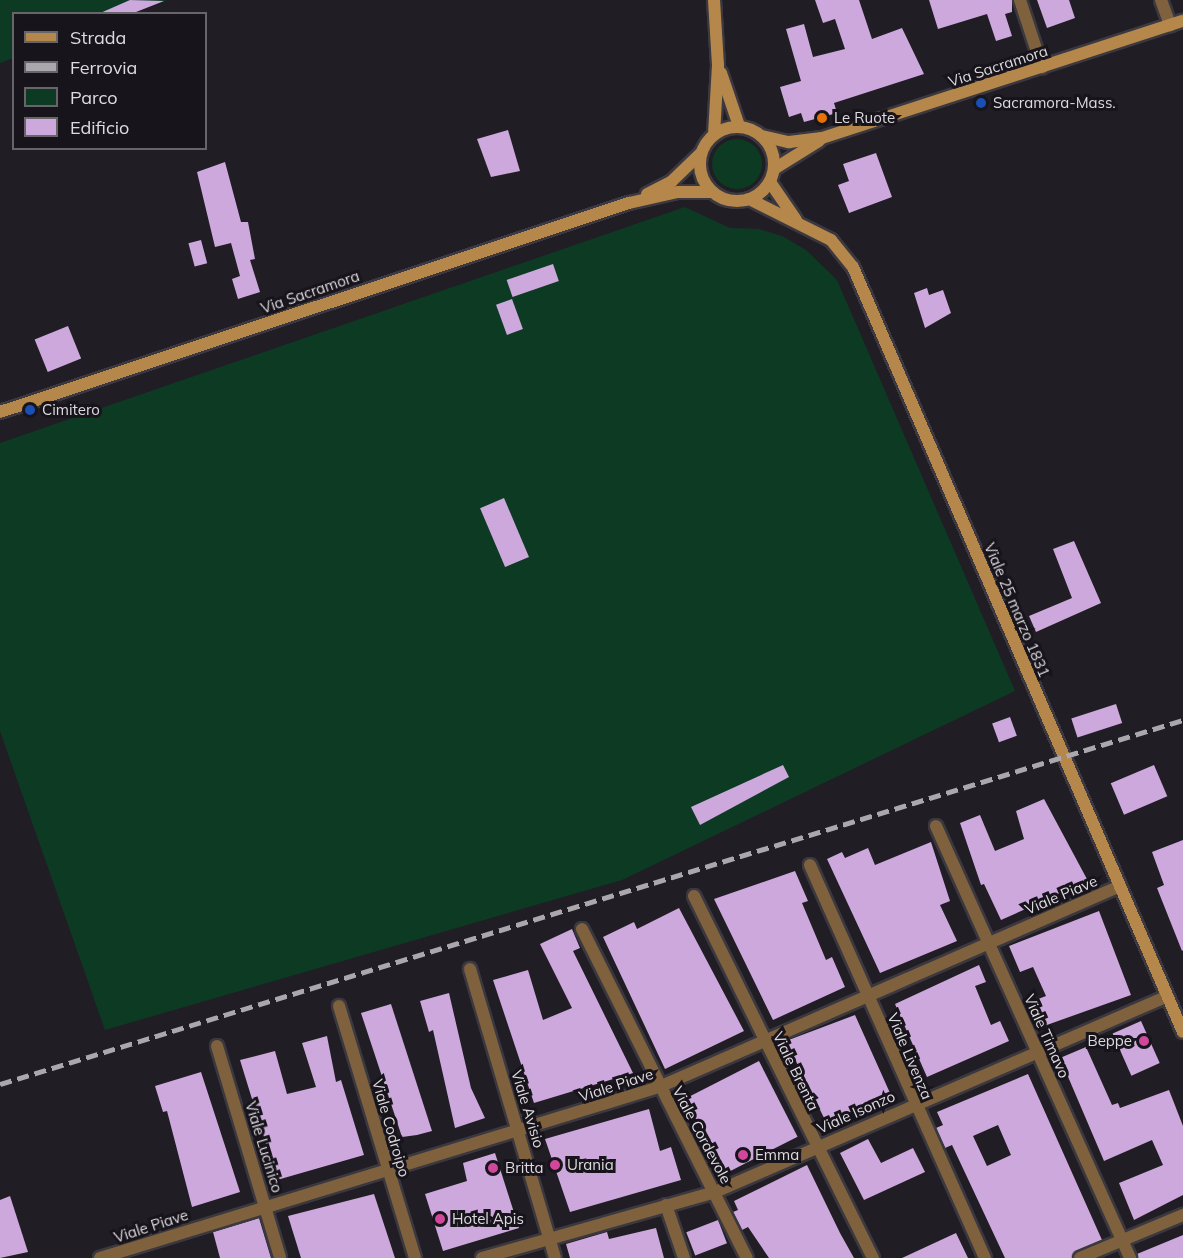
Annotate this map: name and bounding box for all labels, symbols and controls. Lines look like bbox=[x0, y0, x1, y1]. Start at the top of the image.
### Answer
legend bbox=[12, 12, 207, 150]
text: Strada bbox=[70, 26, 126, 49]
street label: Via Sacramora bbox=[946, 41, 1050, 91]
text: Ferrovia bbox=[70, 56, 137, 79]
text: Parco bbox=[70, 86, 118, 109]
place label: Sacramora-Mass. bbox=[993, 94, 1116, 112]
marker: Sacramora-Mass. bbox=[974, 96, 988, 110]
place label: Le Ruote bbox=[834, 109, 895, 127]
marker: Le Ruote bbox=[815, 111, 829, 125]
text: Edificio bbox=[70, 116, 129, 139]
street label: Via Sacramora bbox=[258, 267, 362, 317]
place label: Cimitero bbox=[42, 401, 100, 419]
marker: Cimitero bbox=[23, 403, 37, 417]
street label: Viale 25 marzo 1831 bbox=[981, 540, 1053, 680]
street label: Viale Piave bbox=[1022, 872, 1100, 918]
street label: Viale Timavo bbox=[1021, 991, 1073, 1081]
street label: Viale Livenza bbox=[884, 1010, 936, 1102]
street label: Viale Brenta bbox=[769, 1029, 823, 1113]
place label: Beppe bbox=[1087, 1032, 1132, 1050]
marker: Beppe bbox=[1137, 1034, 1151, 1048]
street label: Viale Piave bbox=[577, 1065, 655, 1105]
street label: Viale Avisio bbox=[508, 1068, 548, 1150]
street label: Viale Codroipo bbox=[368, 1077, 414, 1179]
street label: Viale Cordevole bbox=[669, 1083, 735, 1187]
street label: Viale Isonzo bbox=[814, 1087, 898, 1137]
street label: Viale Lucinico bbox=[242, 1099, 286, 1195]
place label: Emma bbox=[755, 1146, 799, 1164]
marker: Emma bbox=[736, 1148, 750, 1162]
place label: Urania bbox=[567, 1156, 614, 1174]
marker: Urania bbox=[548, 1158, 562, 1172]
place label: Britta bbox=[505, 1159, 544, 1177]
marker: Britta bbox=[486, 1161, 500, 1175]
street label: Viale Piave bbox=[112, 1206, 190, 1246]
place label: Hotel Apis bbox=[452, 1210, 524, 1228]
marker: Hotel Apis bbox=[433, 1212, 447, 1226]

